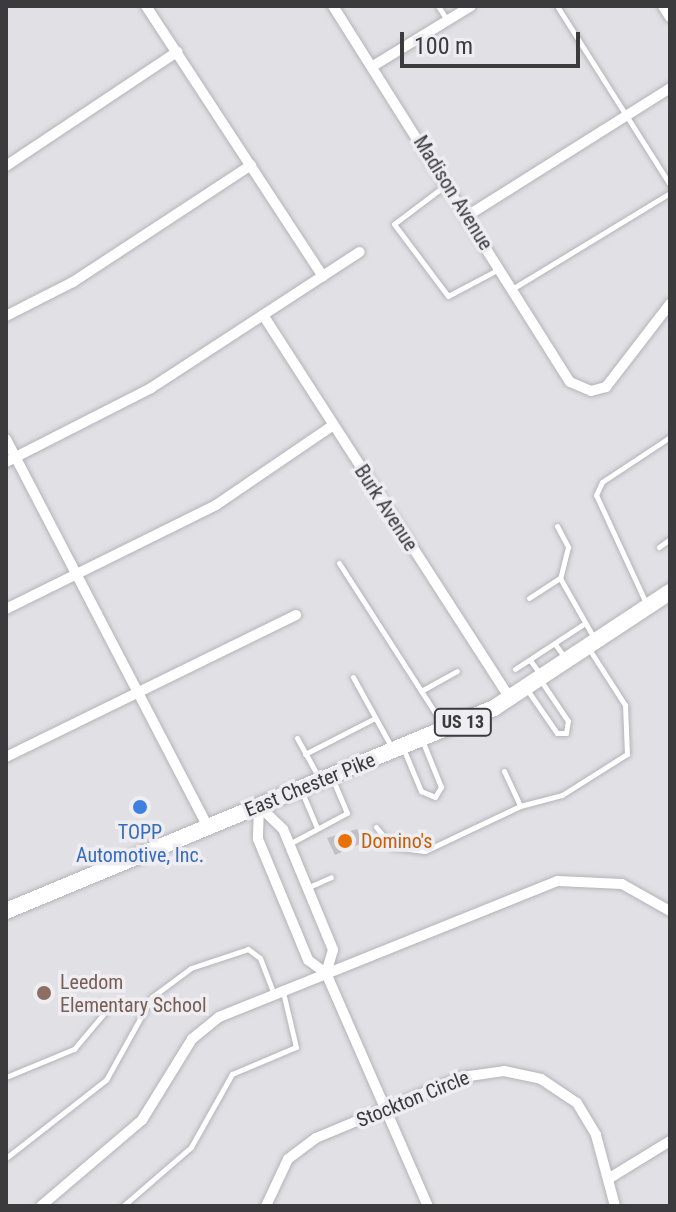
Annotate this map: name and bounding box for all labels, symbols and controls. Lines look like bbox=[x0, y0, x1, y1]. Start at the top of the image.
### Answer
scale bar bbox=[404, 16, 584, 66]
text: 100 m bbox=[414, 32, 473, 60]
street label: Madison Avenue bbox=[408, 131, 498, 255]
street label: Burk Avenue bbox=[349, 460, 423, 556]
road number: US 13 bbox=[433, 708, 493, 736]
street label: East Chester Pike bbox=[241, 748, 379, 822]
marker: TOPP Automotive, Inc. bbox=[131, 798, 149, 816]
place label: TOPP Automotive, Inc. bbox=[76, 820, 204, 867]
place label: Domino's bbox=[361, 829, 432, 853]
marker: Domino's bbox=[336, 832, 354, 850]
place label: Leedom Elementary School bbox=[60, 970, 207, 1017]
marker: Leedom Elementary School bbox=[35, 984, 53, 1002]
street label: Stockton Circle bbox=[353, 1065, 473, 1133]

